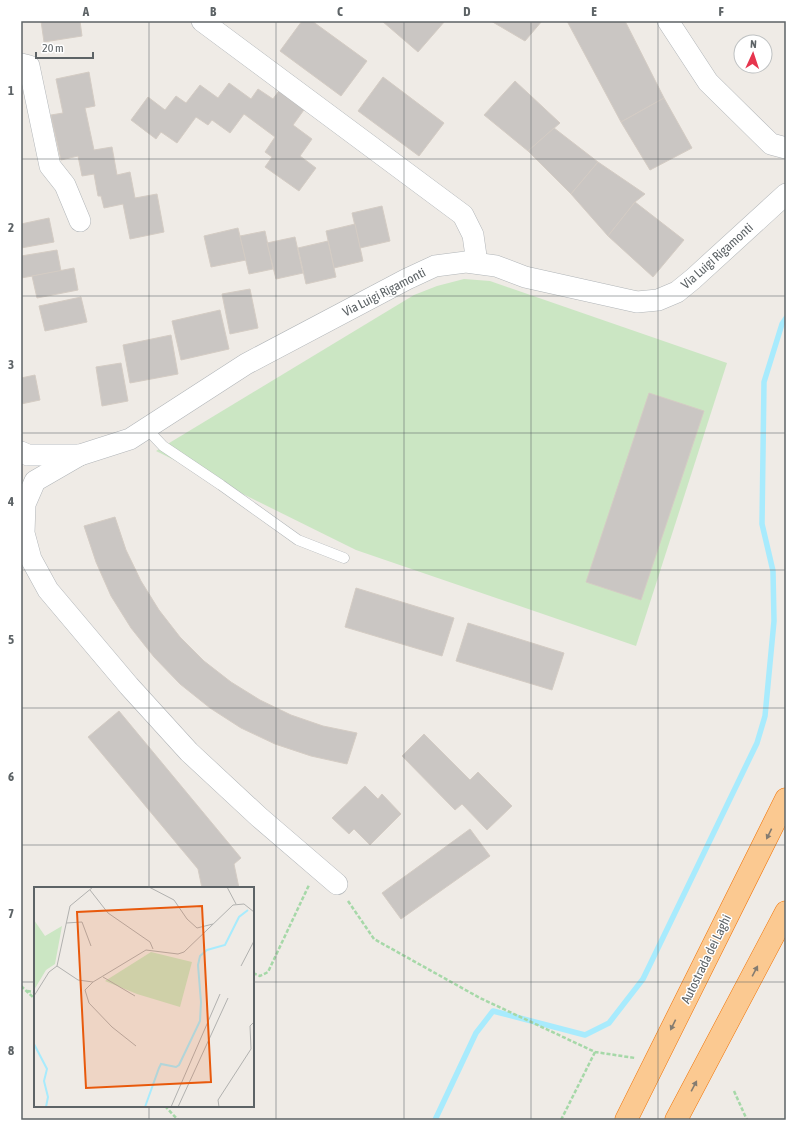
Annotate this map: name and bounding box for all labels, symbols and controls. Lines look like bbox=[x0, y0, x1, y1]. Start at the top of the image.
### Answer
text: A bbox=[82, 4, 90, 19]
text: B bbox=[210, 4, 217, 19]
text: C bbox=[337, 4, 343, 19]
text: D bbox=[463, 4, 471, 19]
text: E bbox=[591, 4, 597, 19]
text: F bbox=[718, 4, 724, 19]
scale bar bbox=[36, 34, 93, 60]
north arrow bbox=[733, 34, 773, 74]
text: N bbox=[750, 38, 757, 50]
text: 20 m bbox=[42, 41, 64, 55]
text: 1 bbox=[8, 83, 14, 98]
text: 2 bbox=[8, 220, 14, 235]
street label: Via Luigi Rigamonti bbox=[678, 220, 756, 292]
street label: Via Luigi Rigamonti bbox=[340, 265, 428, 319]
text: 3 bbox=[8, 357, 14, 372]
text: 4 bbox=[7, 494, 14, 509]
text: 5 bbox=[8, 632, 14, 647]
text: 6 bbox=[8, 769, 14, 784]
one-way arrow bbox=[766, 828, 772, 839]
inset map bbox=[34, 887, 254, 1107]
text: 7 bbox=[8, 906, 14, 921]
street label: Autostrada dei Laghi bbox=[678, 912, 734, 1006]
one-way arrow bbox=[752, 965, 758, 976]
one-way arrow bbox=[670, 1019, 676, 1031]
text: 8 bbox=[8, 1043, 14, 1058]
one-way arrow bbox=[691, 1080, 697, 1091]

